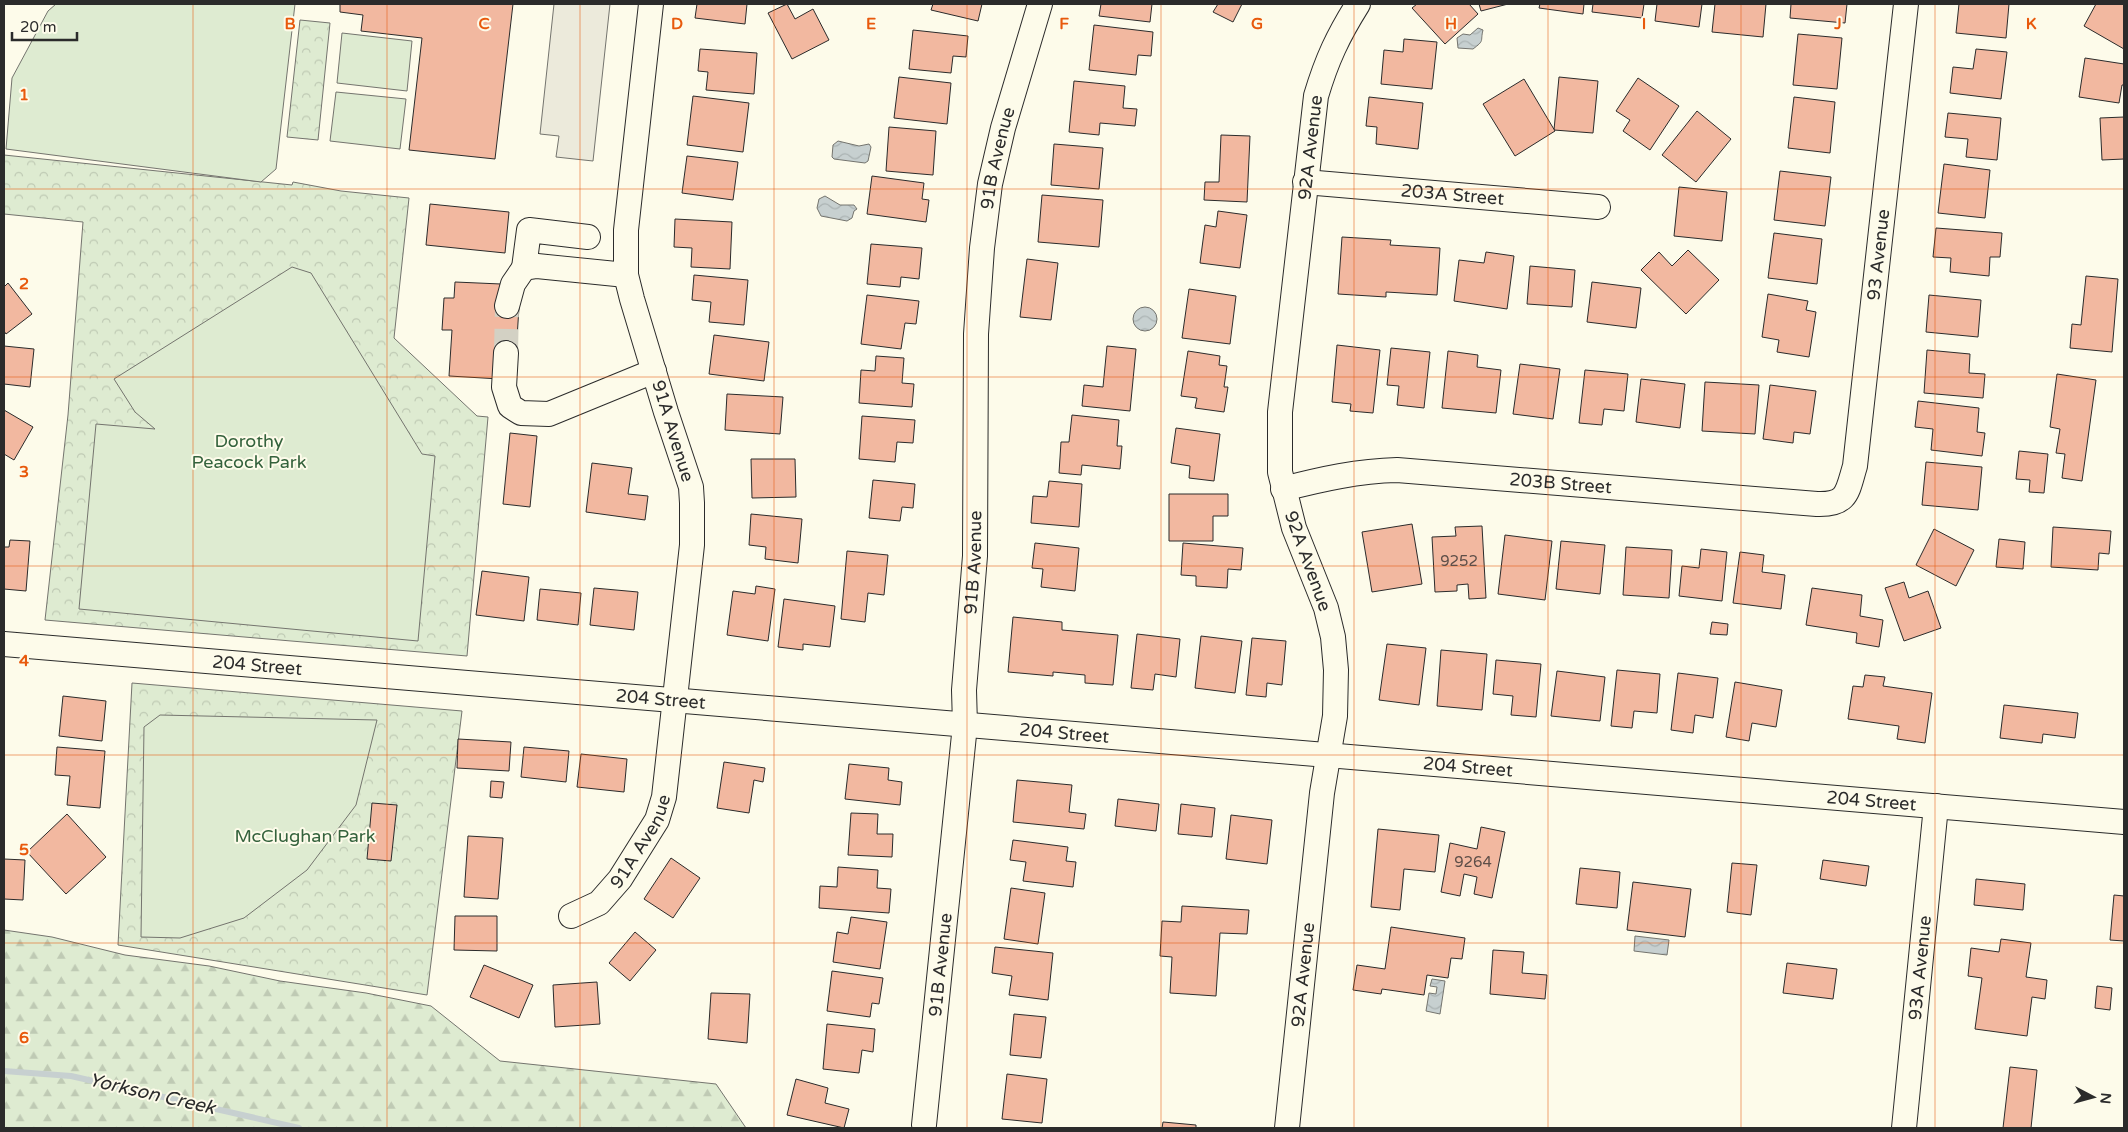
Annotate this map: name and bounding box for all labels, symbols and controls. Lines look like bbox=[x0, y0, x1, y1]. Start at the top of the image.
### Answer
scale bar bbox=[12, 10, 78, 42]
text: B bbox=[284, 14, 296, 34]
text: C bbox=[478, 14, 490, 34]
text: D bbox=[671, 14, 683, 34]
text: E bbox=[866, 14, 876, 34]
text: F bbox=[1059, 14, 1069, 34]
text: G bbox=[1251, 14, 1263, 34]
text: H bbox=[1445, 14, 1457, 34]
text: I bbox=[1642, 14, 1646, 34]
text: J bbox=[1833, 14, 1842, 34]
text: K bbox=[2026, 14, 2037, 34]
text: 20 m bbox=[20, 18, 57, 36]
text: 1 bbox=[19, 85, 29, 105]
street label: 92A Avenue bbox=[1293, 94, 1327, 201]
street label: 91B Avenue bbox=[976, 104, 1020, 211]
street label: 203A Street bbox=[1400, 179, 1505, 210]
street label: 93 Avenue bbox=[1862, 208, 1894, 302]
text: 2 bbox=[19, 274, 29, 294]
street label: 91A Avenue bbox=[647, 378, 699, 484]
park label: Dorothy Peacock Park bbox=[191, 430, 307, 473]
text: 3 bbox=[19, 462, 29, 482]
street label: 203B Street bbox=[1509, 468, 1613, 498]
street label: 92A Avenue bbox=[1280, 508, 1336, 614]
street label: 91B Avenue bbox=[959, 510, 986, 615]
house number: 9252 bbox=[1440, 552, 1478, 570]
text: 4 bbox=[19, 651, 29, 671]
street label: 204 Street bbox=[211, 651, 303, 680]
street label: 204 Street bbox=[615, 684, 707, 714]
street label: 204 Street bbox=[1018, 718, 1110, 748]
street label: 204 Street bbox=[1422, 752, 1514, 782]
street label: 204 Street bbox=[1826, 786, 1917, 816]
street label: 91A Avenue bbox=[606, 792, 675, 893]
park label: McClughan Park bbox=[234, 825, 376, 847]
text: 5 bbox=[19, 840, 29, 860]
house number: 9264 bbox=[1454, 853, 1492, 871]
street label: 91B Avenue bbox=[924, 912, 957, 1018]
street label: 93A Avenue bbox=[1904, 914, 1936, 1021]
street label: 92A Avenue bbox=[1287, 921, 1319, 1028]
text: 6 bbox=[19, 1028, 29, 1048]
water label: Yorkson Creek bbox=[87, 1069, 219, 1120]
north arrow bbox=[2068, 1072, 2118, 1122]
text: N bbox=[2096, 1092, 2114, 1105]

